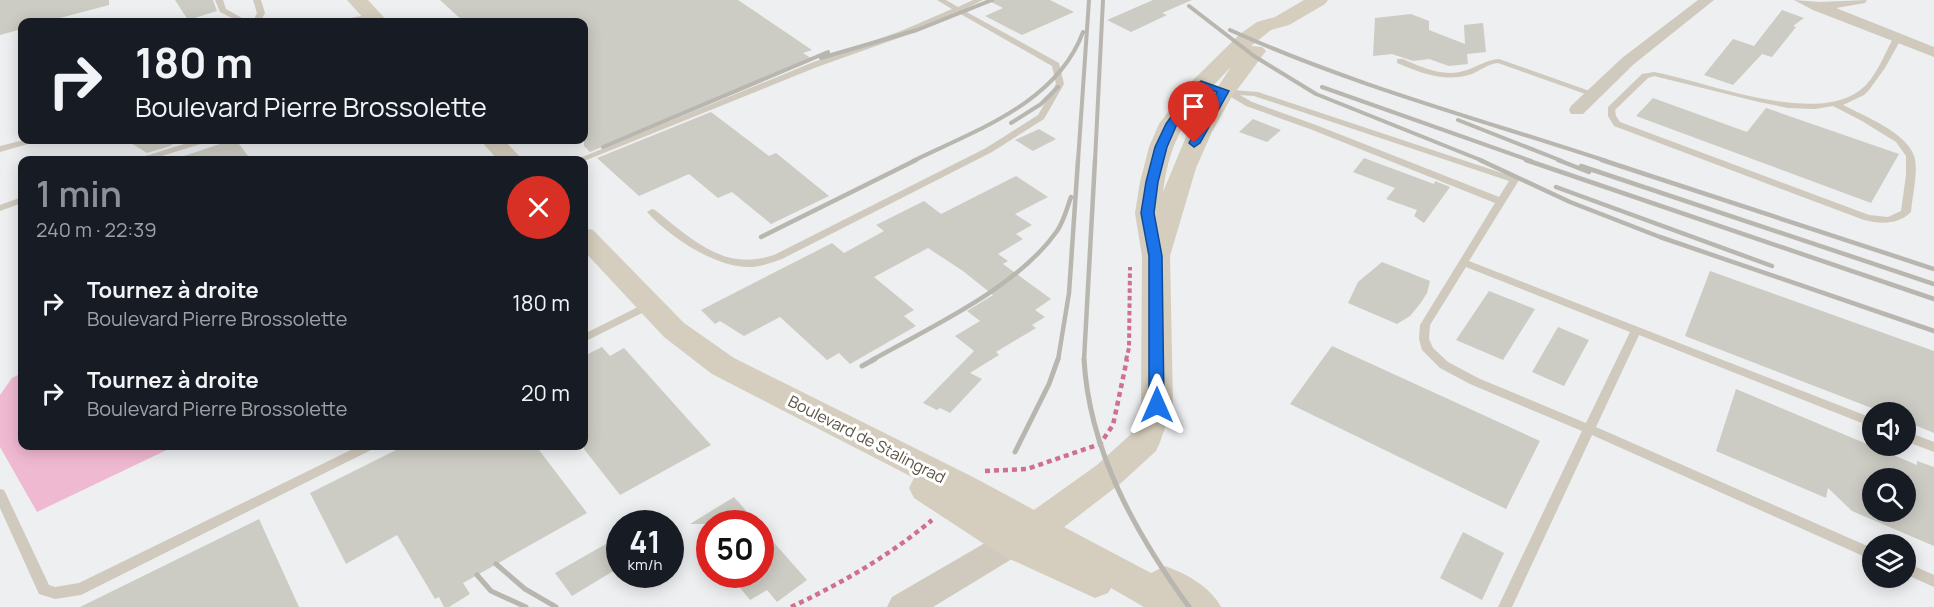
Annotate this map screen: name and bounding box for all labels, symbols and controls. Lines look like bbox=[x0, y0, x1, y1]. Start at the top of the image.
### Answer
text: 180 m bbox=[135, 33, 253, 91]
icon: right bbox=[36, 42, 114, 120]
pin bbox=[1168, 81, 1219, 143]
text: Boulevard Pierre Brossolette bbox=[135, 88, 487, 125]
icon: arrive bbox=[1177, 90, 1210, 123]
text: 1 min bbox=[36, 169, 122, 218]
button: close bbox=[507, 176, 570, 239]
text: 240 m · 22:39 bbox=[36, 216, 157, 243]
text: Tournez à droite bbox=[87, 275, 259, 305]
icon: right bbox=[36, 287, 69, 320]
text: 180 m bbox=[512, 288, 570, 318]
text: Boulevard Pierre Brossolette bbox=[87, 305, 348, 332]
text: Tournez à droite bbox=[87, 365, 259, 395]
position arrow bbox=[1125, 373, 1189, 437]
icon: right bbox=[36, 377, 69, 410]
text: 20 m bbox=[521, 378, 570, 408]
street label: Boulevard de Stalingrad bbox=[785, 390, 949, 488]
text: Boulevard Pierre Brossolette bbox=[87, 395, 348, 422]
map controls bbox=[1862, 402, 1916, 588]
button: sound bbox=[1862, 402, 1916, 456]
button: search bbox=[1862, 468, 1916, 522]
speed limit sign: 50 bbox=[696, 510, 774, 588]
text: 41 bbox=[629, 521, 661, 562]
button: layers bbox=[1862, 534, 1916, 588]
text: km/h bbox=[628, 554, 662, 575]

